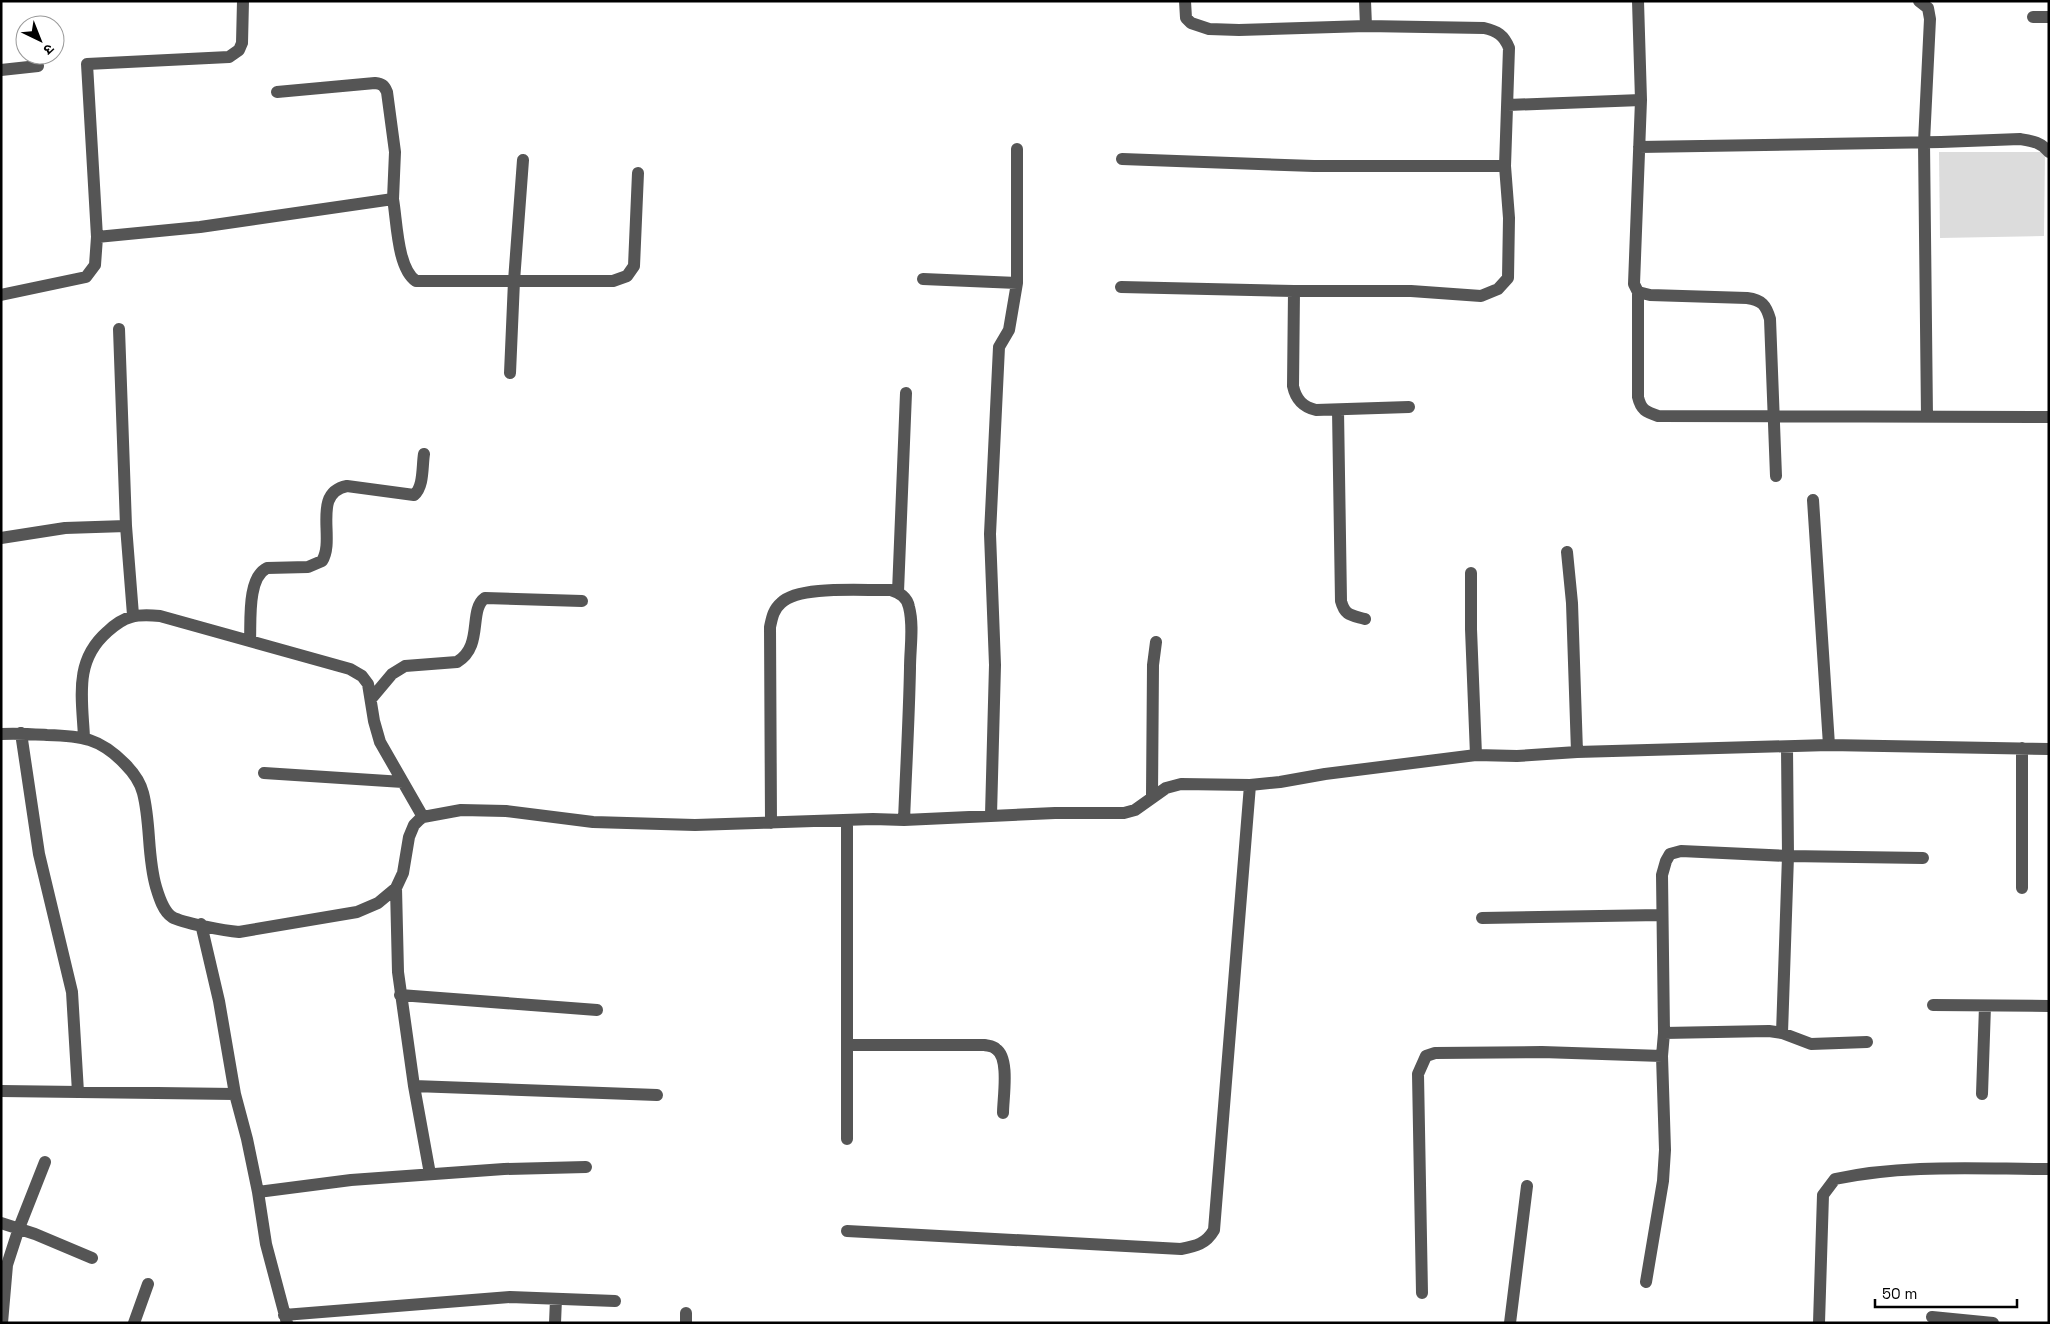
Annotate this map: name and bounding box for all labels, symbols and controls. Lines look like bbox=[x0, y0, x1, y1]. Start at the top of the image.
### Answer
north arrow bbox=[15, 15, 65, 65]
text: उ bbox=[39, 40, 58, 59]
scale bar bbox=[1875, 1276, 2018, 1308]
text: 50 m bbox=[1882, 1284, 1917, 1303]

